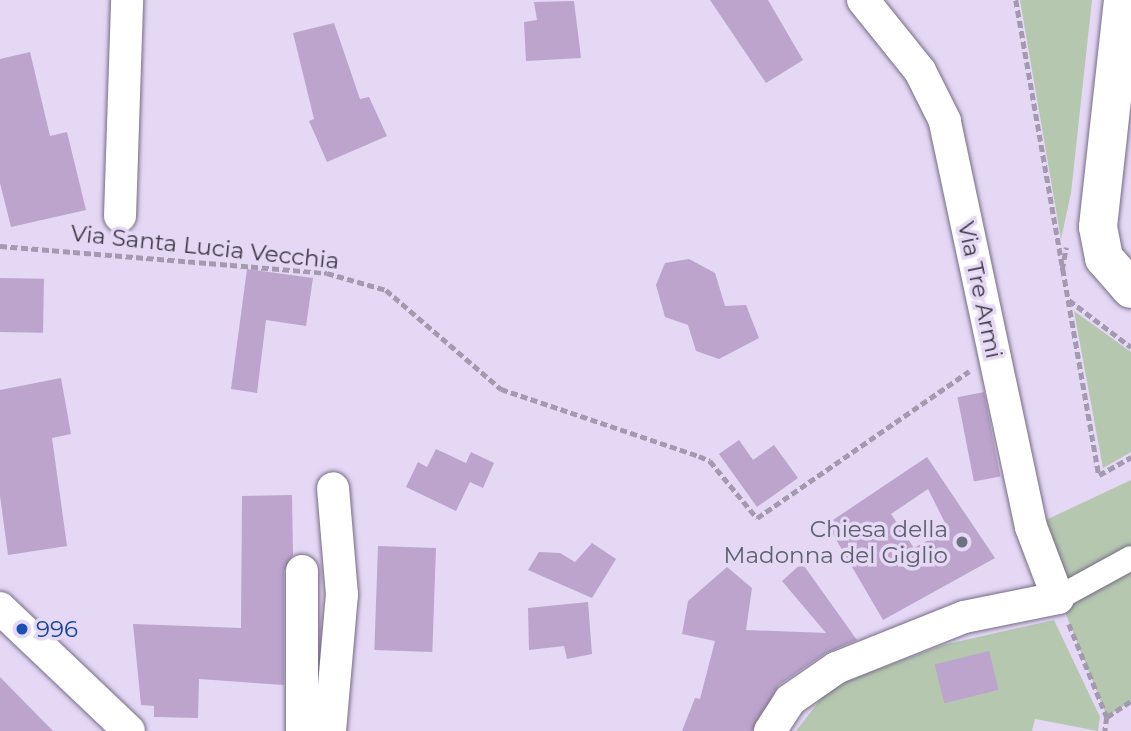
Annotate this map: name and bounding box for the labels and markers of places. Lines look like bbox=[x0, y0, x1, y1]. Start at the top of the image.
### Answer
place label: Chiesa della Madonna del Giglio bbox=[724, 515, 948, 569]
marker: Chiesa della Madonna del Giglio bbox=[954, 534, 970, 550]
place label: 996 bbox=[36, 615, 78, 643]
marker: 996 bbox=[14, 621, 30, 637]

